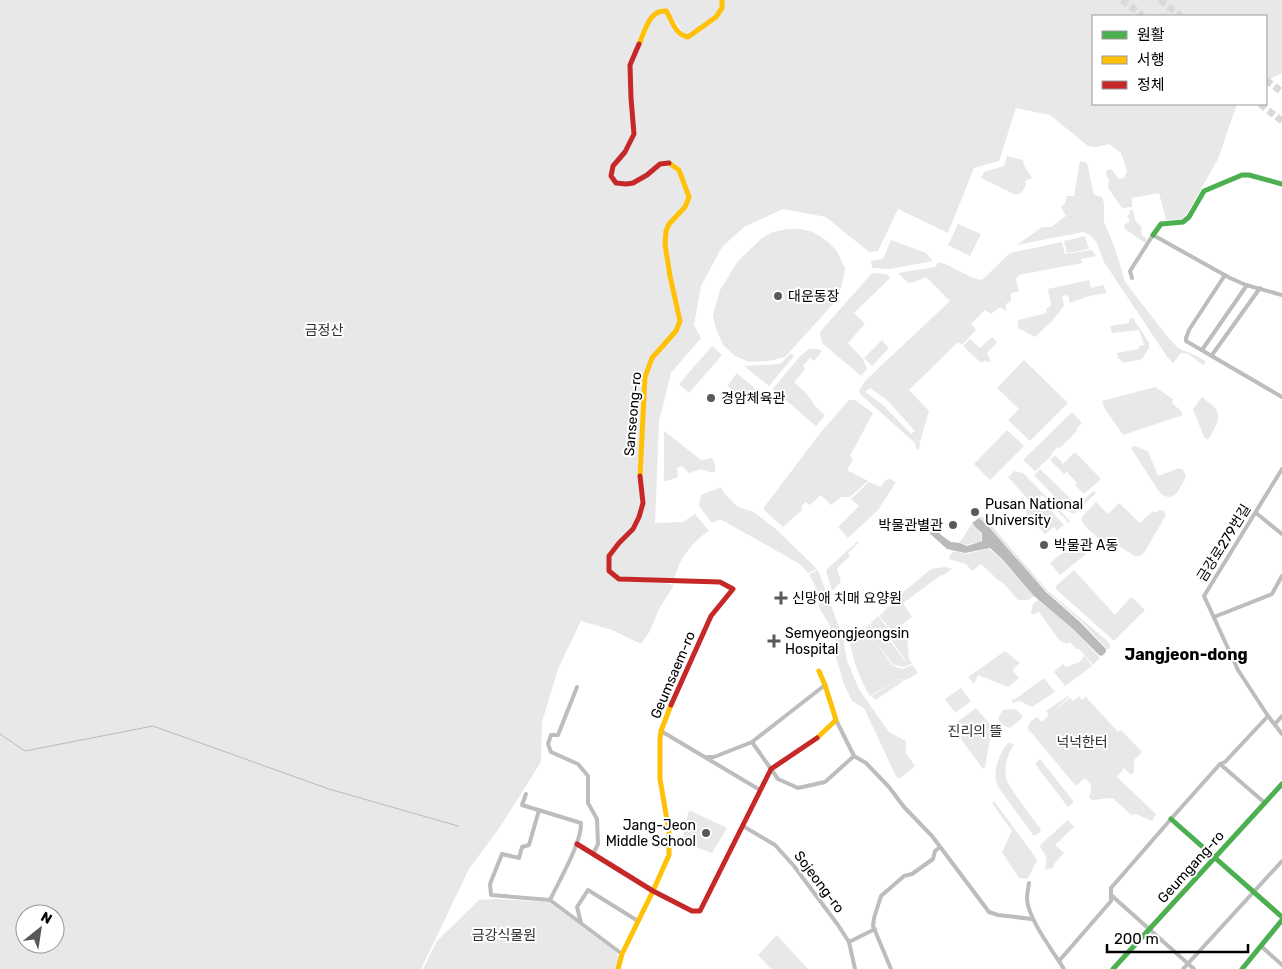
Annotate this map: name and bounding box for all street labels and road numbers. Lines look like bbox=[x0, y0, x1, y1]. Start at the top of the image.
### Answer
street label: Sanseong-ro bbox=[621, 371, 645, 457]
street label: 금강로279번길 bbox=[1193, 501, 1255, 585]
street label: Geumsaem-ro bbox=[647, 629, 699, 721]
street label: Geumgang-ro bbox=[1154, 827, 1228, 907]
street label: Sojeong-ro bbox=[790, 848, 848, 916]

